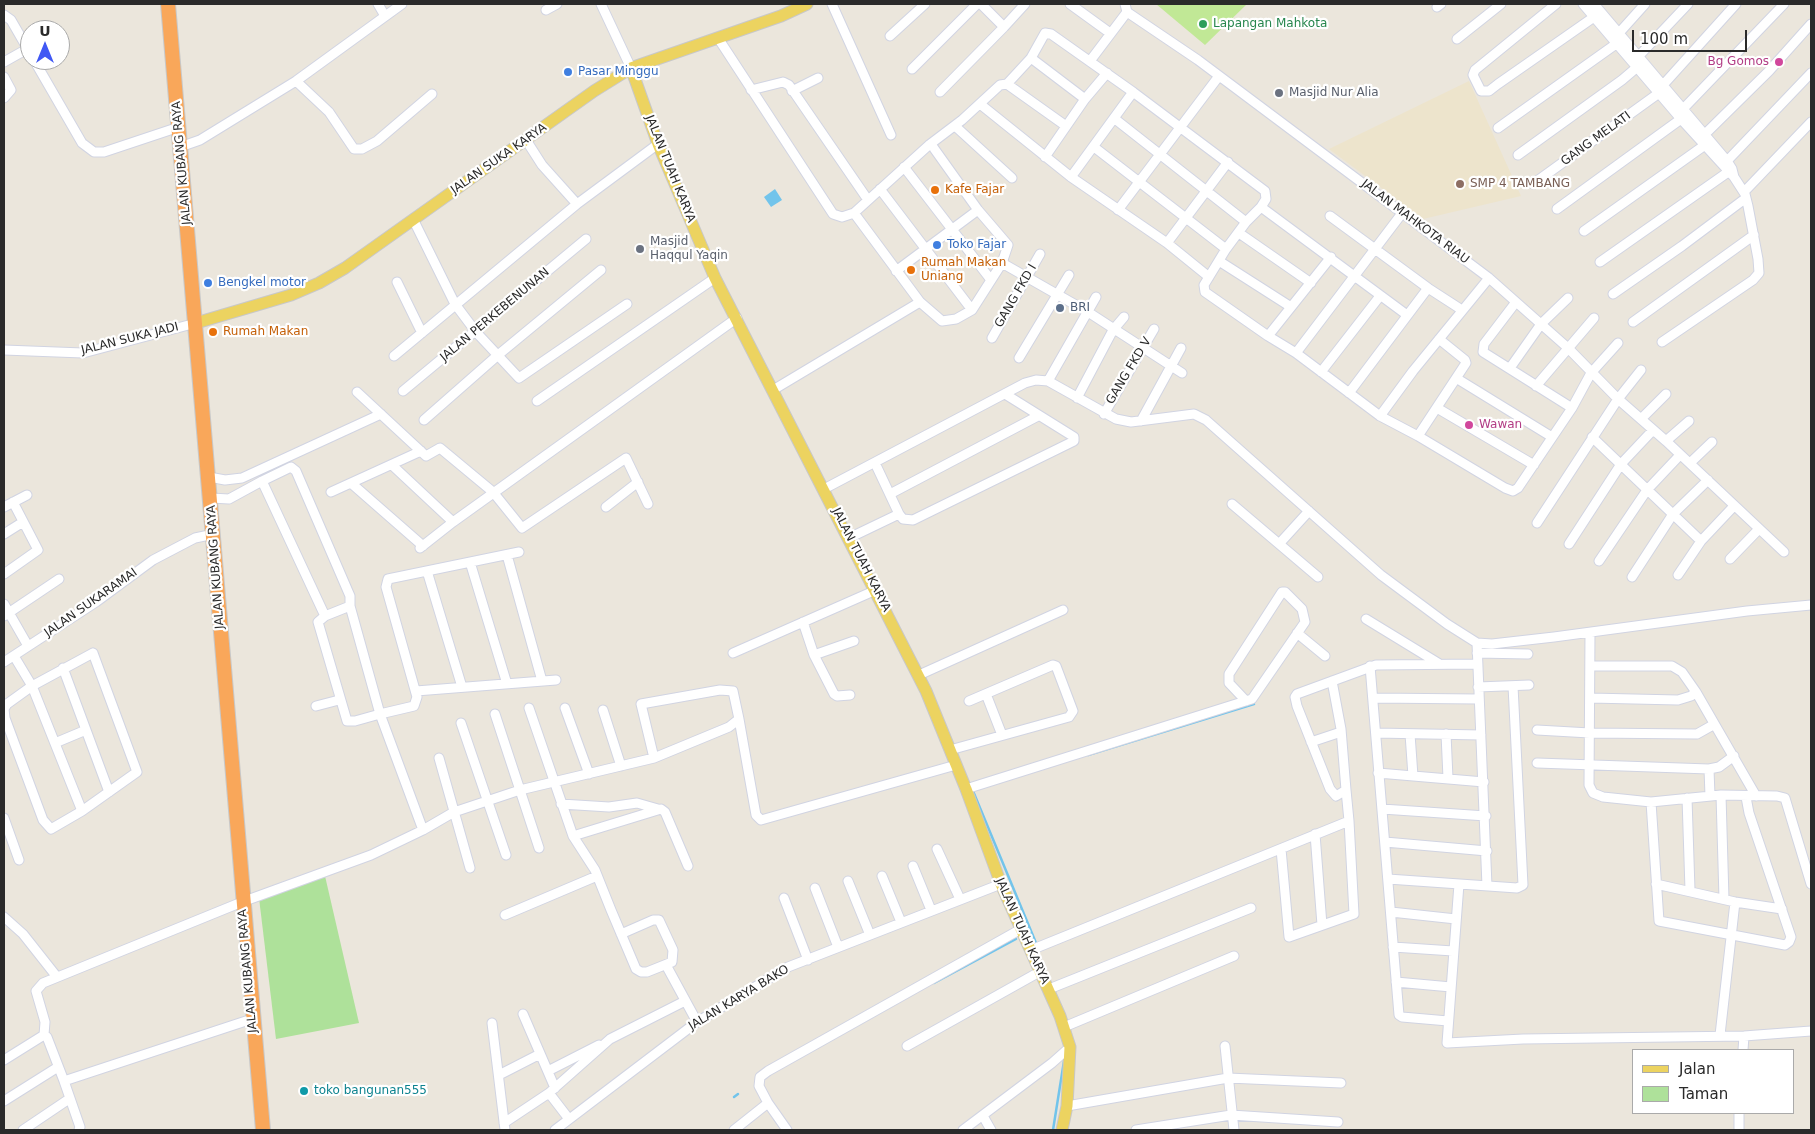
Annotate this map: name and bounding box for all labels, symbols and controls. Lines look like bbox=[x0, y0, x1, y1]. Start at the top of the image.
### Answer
place label: Lapangan Mahkota bbox=[1213, 17, 1327, 31]
marker: Lapangan Mahkota bbox=[1197, 18, 1209, 30]
north arrow bbox=[20, 20, 70, 70]
scale bar bbox=[1635, 20, 1750, 52]
text: U bbox=[39, 23, 51, 39]
text: 100 m bbox=[1640, 30, 1688, 48]
place label: Bg Gomos bbox=[1707, 55, 1769, 69]
marker: Bg Gomos bbox=[1773, 56, 1785, 68]
place label: Pasar Minggu bbox=[578, 65, 659, 79]
marker: Pasar Minggu bbox=[562, 66, 574, 78]
place label: Masjid Nur Alia bbox=[1289, 86, 1379, 100]
marker: Masjid Nur Alia bbox=[1273, 87, 1285, 99]
street label: JALAN KUBANG RAYA bbox=[169, 101, 195, 225]
street label: GANG MELATI bbox=[1558, 109, 1634, 169]
street label: JALAN TUAH KARYA bbox=[642, 113, 698, 225]
street label: JALAN SUKA KARYA bbox=[448, 121, 550, 197]
street label: JALAN MAHKOTA RIAU bbox=[1358, 177, 1472, 267]
place label: SMP 4 TAMBANG bbox=[1470, 177, 1570, 191]
marker: SMP 4 TAMBANG bbox=[1454, 178, 1466, 190]
place label: Kafe Fajar bbox=[945, 183, 1004, 197]
marker: Kafe Fajar bbox=[929, 184, 941, 196]
place label: Masjid Haqqul Yaqin bbox=[650, 235, 728, 263]
place label: Toko Fajar bbox=[947, 238, 1006, 252]
marker: Toko Fajar bbox=[931, 239, 943, 251]
marker: Masjid Haqqul Yaqin bbox=[634, 243, 646, 255]
place label: Rumah Makan Uniang bbox=[921, 256, 1006, 284]
street label: GANG FKD I bbox=[992, 262, 1040, 330]
marker: Rumah Makan Uniang bbox=[905, 264, 917, 276]
street label: JALAN PERKEBENUNAN bbox=[438, 265, 552, 365]
place label: Bengkel motor bbox=[218, 276, 306, 290]
marker: Bengkel motor bbox=[202, 277, 214, 289]
place label: BRI bbox=[1070, 301, 1090, 315]
marker: BRI bbox=[1054, 302, 1066, 314]
street label: JALAN SUKA JADI bbox=[80, 320, 180, 358]
place label: Rumah Makan bbox=[223, 325, 308, 339]
marker: Rumah Makan bbox=[207, 326, 219, 338]
street label: GANG FKD V bbox=[1103, 335, 1155, 407]
place label: Wawan bbox=[1479, 418, 1522, 432]
marker: Wawan bbox=[1463, 419, 1475, 431]
street label: JALAN KUBANG RAYA bbox=[204, 505, 228, 629]
street label: JALAN TUAH KARYA bbox=[829, 506, 893, 614]
street label: JALAN SUKARAMAI bbox=[42, 566, 140, 640]
street label: JALAN TUAH KARYA bbox=[992, 876, 1052, 986]
street label: JALAN KUBANG RAYA bbox=[235, 909, 261, 1033]
street label: JALAN KARYA BAKO bbox=[686, 962, 792, 1034]
legend bbox=[1632, 1049, 1795, 1114]
text: Jalan bbox=[1679, 1060, 1715, 1078]
place label: toko bangunan555 bbox=[314, 1084, 427, 1098]
marker: toko bangunan555 bbox=[298, 1085, 310, 1097]
text: Taman bbox=[1679, 1085, 1728, 1103]

